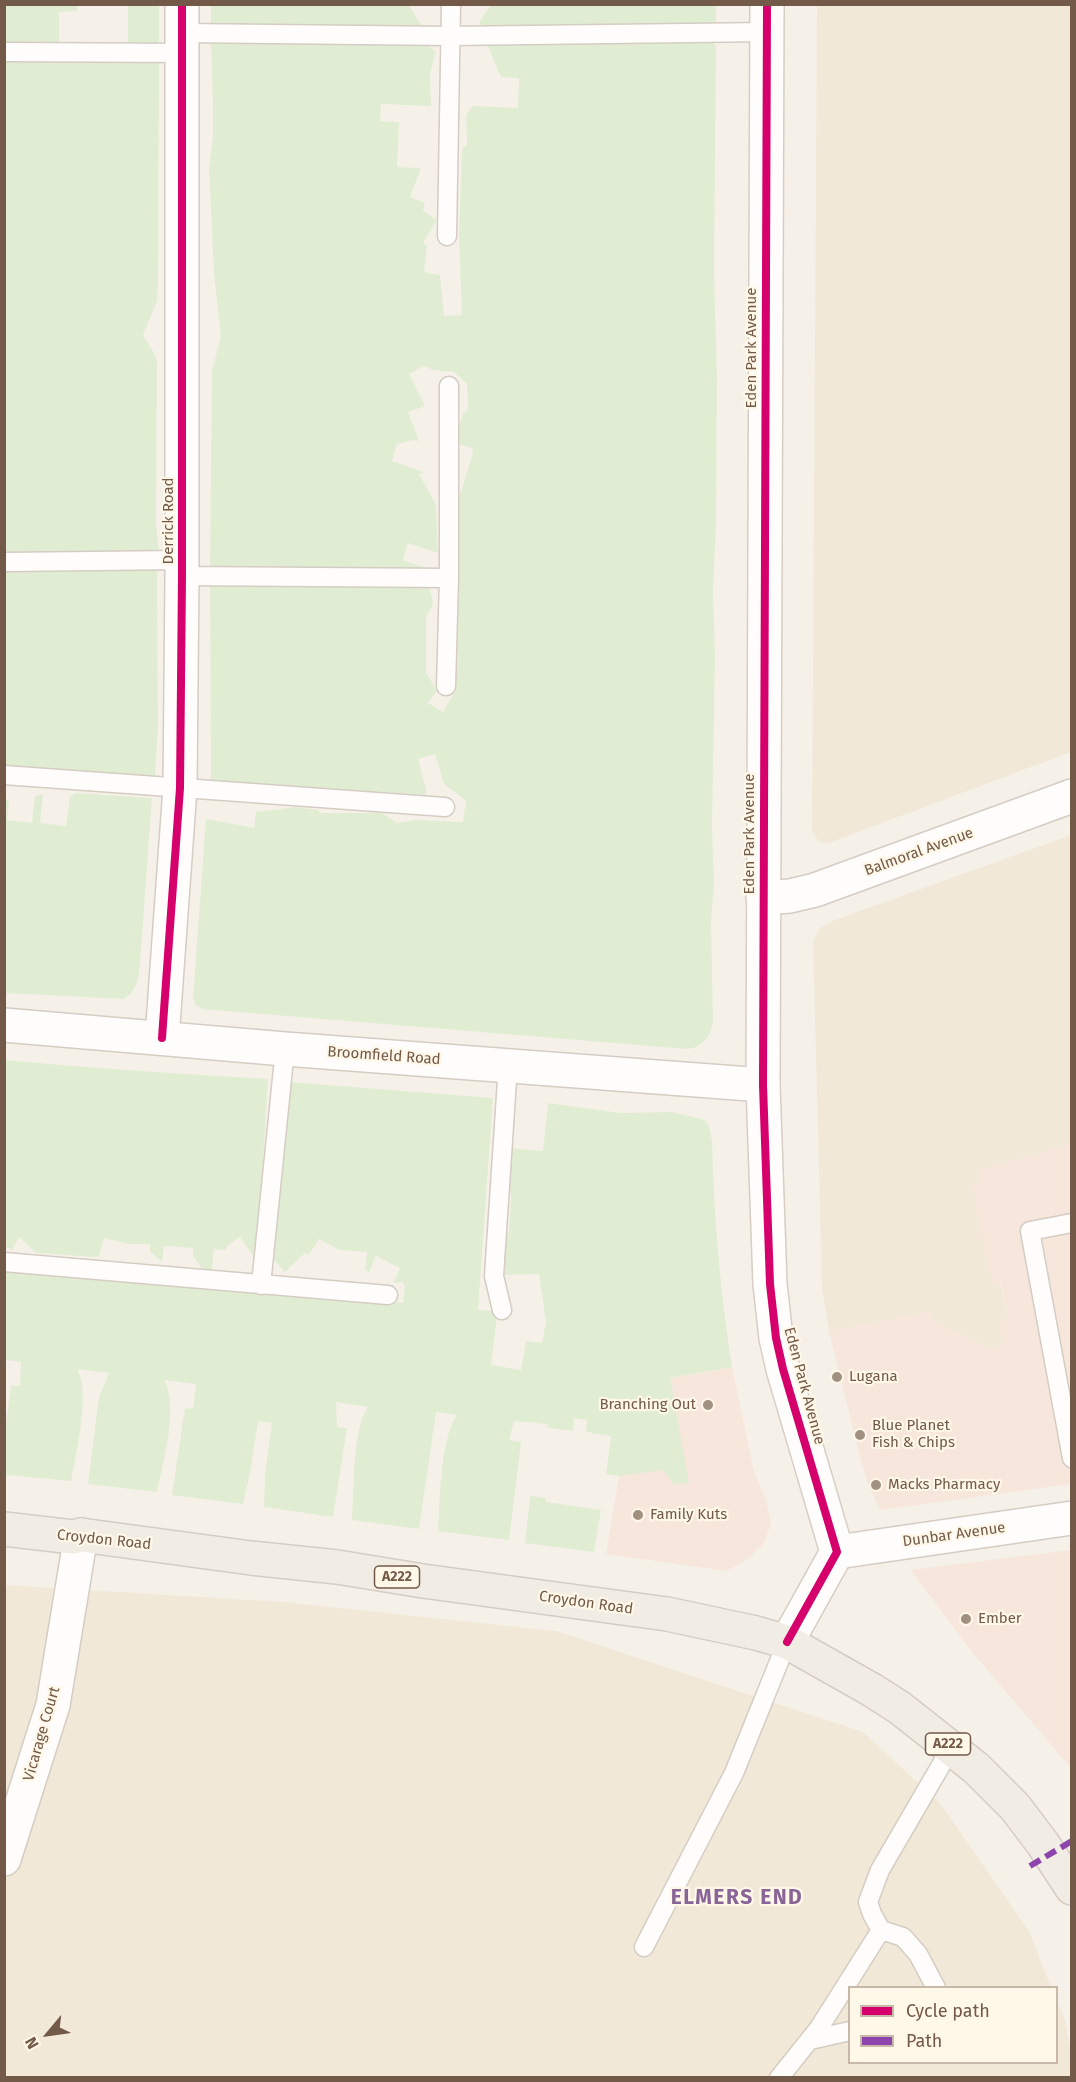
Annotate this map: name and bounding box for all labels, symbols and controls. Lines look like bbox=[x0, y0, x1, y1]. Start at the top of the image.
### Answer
street label: Eden Park Avenue bbox=[743, 288, 761, 408]
street label: Derrick Road bbox=[160, 477, 178, 565]
street label: Eden Park Avenue bbox=[741, 774, 759, 894]
street label: Balmoral Avenue bbox=[862, 824, 976, 880]
street label: Broomfield Road bbox=[327, 1043, 441, 1069]
street label: Eden Park Avenue bbox=[780, 1325, 828, 1447]
place label: Lugana bbox=[849, 1368, 898, 1386]
marker: Lugana bbox=[830, 1370, 844, 1384]
place label: Branching Out bbox=[599, 1396, 696, 1414]
marker: Branching Out bbox=[701, 1398, 715, 1412]
place label: Blue Planet Fish & Chips bbox=[872, 1417, 955, 1452]
marker: Blue Planet Fish & Chips bbox=[853, 1428, 867, 1442]
place label: Macks Pharmacy bbox=[888, 1476, 1000, 1494]
marker: Macks Pharmacy bbox=[869, 1478, 883, 1492]
place label: Family Kuts bbox=[650, 1506, 727, 1524]
marker: Family Kuts bbox=[631, 1508, 645, 1522]
street label: Dunbar Avenue bbox=[901, 1519, 1007, 1551]
street label: Croydon Road bbox=[56, 1526, 152, 1554]
road number: A222 bbox=[374, 1566, 420, 1588]
street label: Croydon Road bbox=[538, 1588, 634, 1618]
place label: Ember bbox=[978, 1610, 1022, 1628]
marker: Ember bbox=[959, 1612, 973, 1626]
street label: Vicarage Court bbox=[20, 1685, 64, 1783]
road number: A222 bbox=[926, 1733, 970, 1755]
district label: ELMERS END bbox=[671, 1885, 803, 1911]
legend bbox=[848, 1986, 1058, 2064]
text: Cycle path bbox=[906, 2000, 990, 2022]
north arrow bbox=[18, 2004, 78, 2064]
text: Path bbox=[906, 2030, 942, 2052]
text: N bbox=[21, 2034, 43, 2052]

